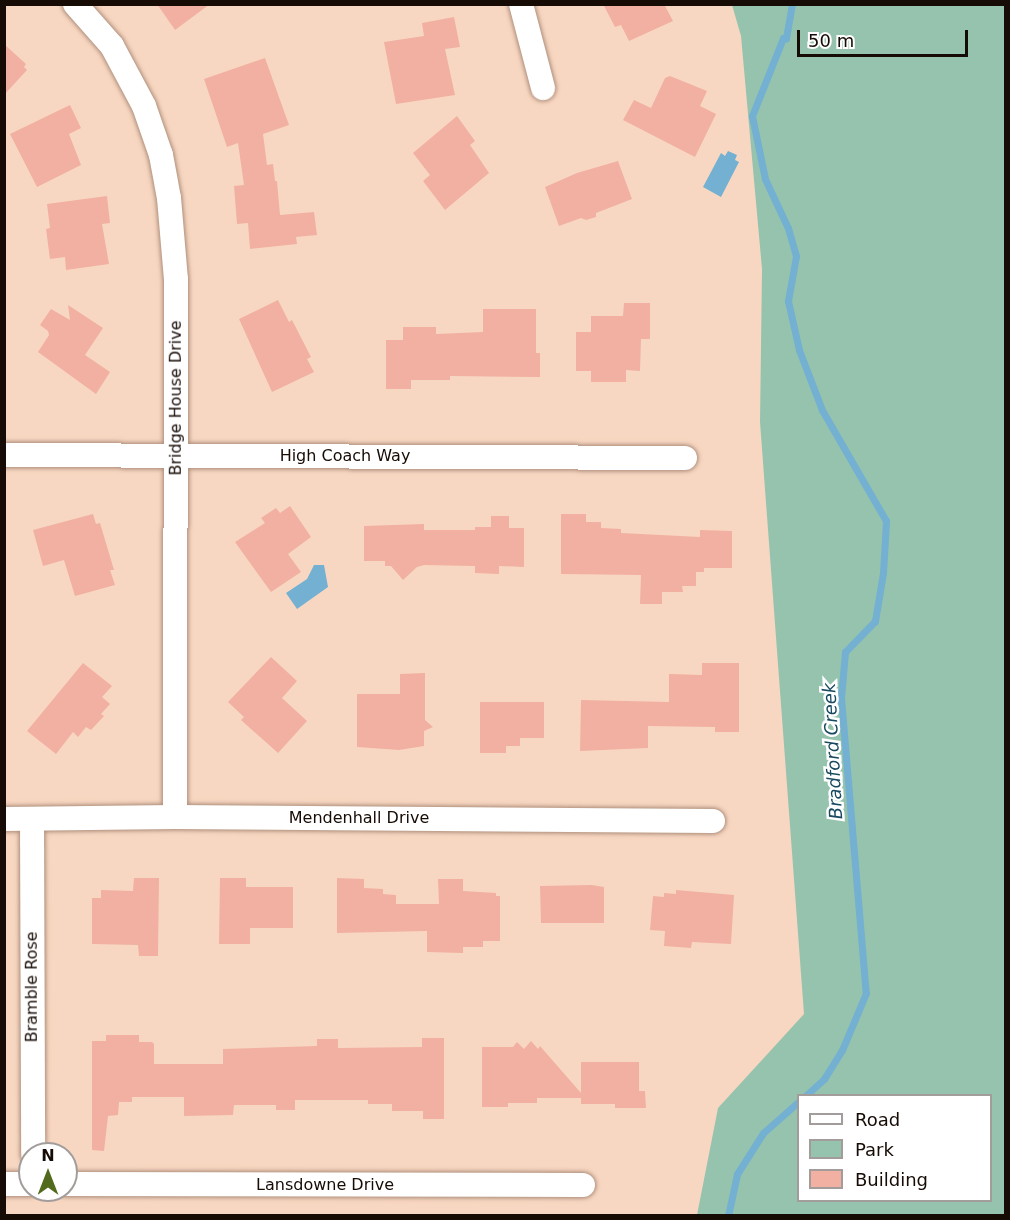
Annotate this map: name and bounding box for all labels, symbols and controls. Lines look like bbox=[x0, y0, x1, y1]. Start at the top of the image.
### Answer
scale bar bbox=[800, 18, 971, 56]
text: 50 m bbox=[808, 30, 854, 51]
street label: Bridge House Drive bbox=[166, 320, 186, 476]
street label: High Coach Way bbox=[280, 446, 410, 466]
water label: Bradford Creek bbox=[819, 682, 847, 820]
street label: Mendenhall Drive bbox=[289, 808, 429, 828]
street label: Bramble Rose bbox=[22, 932, 42, 1042]
legend bbox=[797, 1094, 992, 1202]
text: Road bbox=[855, 1109, 900, 1130]
text: Park bbox=[855, 1139, 894, 1160]
north arrow bbox=[18, 1142, 78, 1202]
text: N bbox=[41, 1146, 55, 1165]
text: Building bbox=[855, 1169, 928, 1190]
street label: Lansdowne Drive bbox=[256, 1175, 394, 1195]

